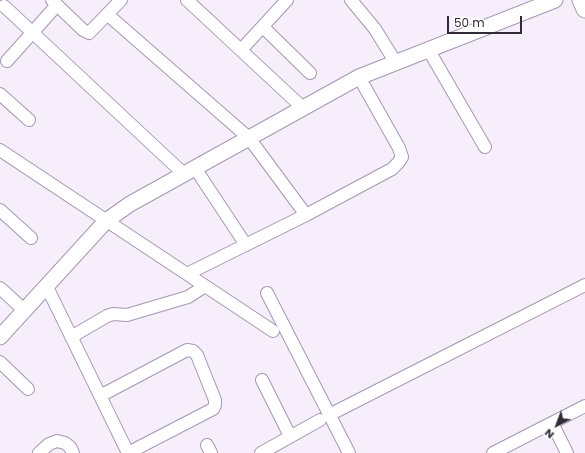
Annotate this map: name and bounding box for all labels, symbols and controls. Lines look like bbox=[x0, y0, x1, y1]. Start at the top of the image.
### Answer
scale bar bbox=[449, 8, 524, 34]
text: 50 m bbox=[454, 14, 485, 31]
north arrow bbox=[537, 405, 577, 445]
text: N bbox=[541, 425, 557, 443]

